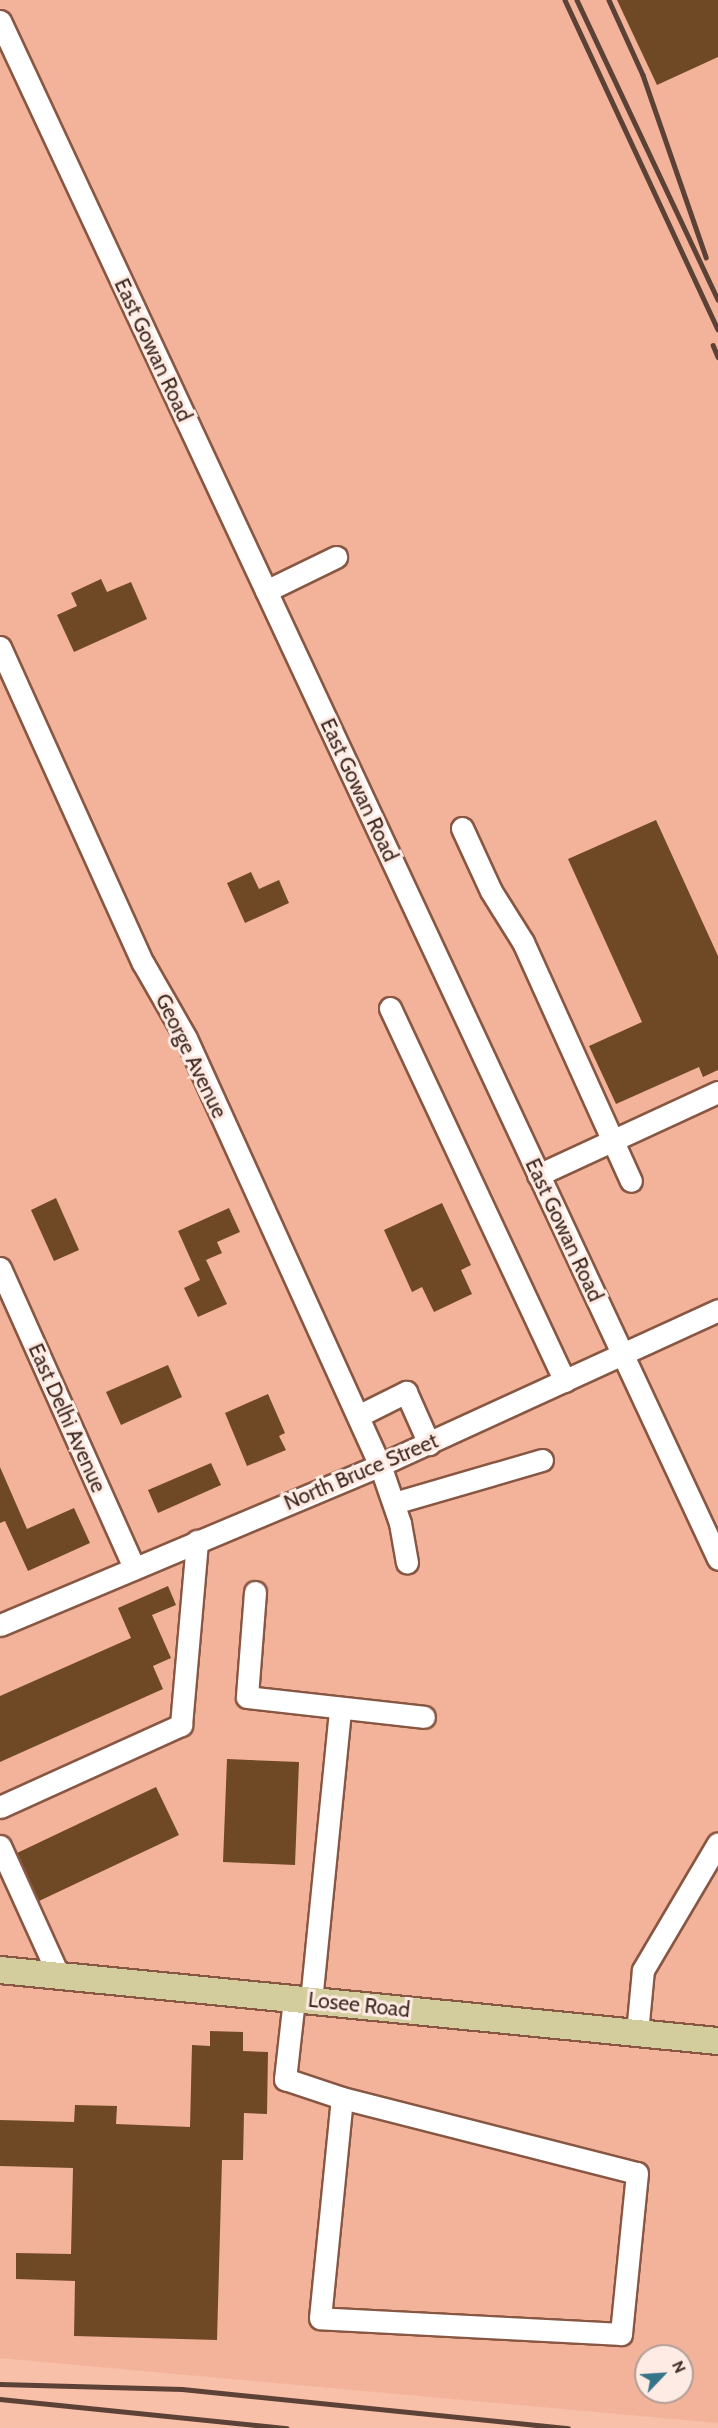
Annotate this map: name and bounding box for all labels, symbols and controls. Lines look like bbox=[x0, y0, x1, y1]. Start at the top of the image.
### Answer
street label: East Gowan Road bbox=[109, 274, 197, 426]
street label: East Gowan Road bbox=[315, 714, 403, 866]
street label: George Avenue bbox=[150, 990, 232, 1122]
street label: East Gowan Road bbox=[520, 1154, 608, 1306]
street label: East Delhi Avenue bbox=[23, 1340, 111, 1496]
street label: North Bruce Street bbox=[280, 1428, 442, 1516]
street label: Losee Road bbox=[307, 1987, 411, 2023]
north arrow bbox=[634, 2344, 694, 2404]
text: N bbox=[668, 2358, 690, 2376]

